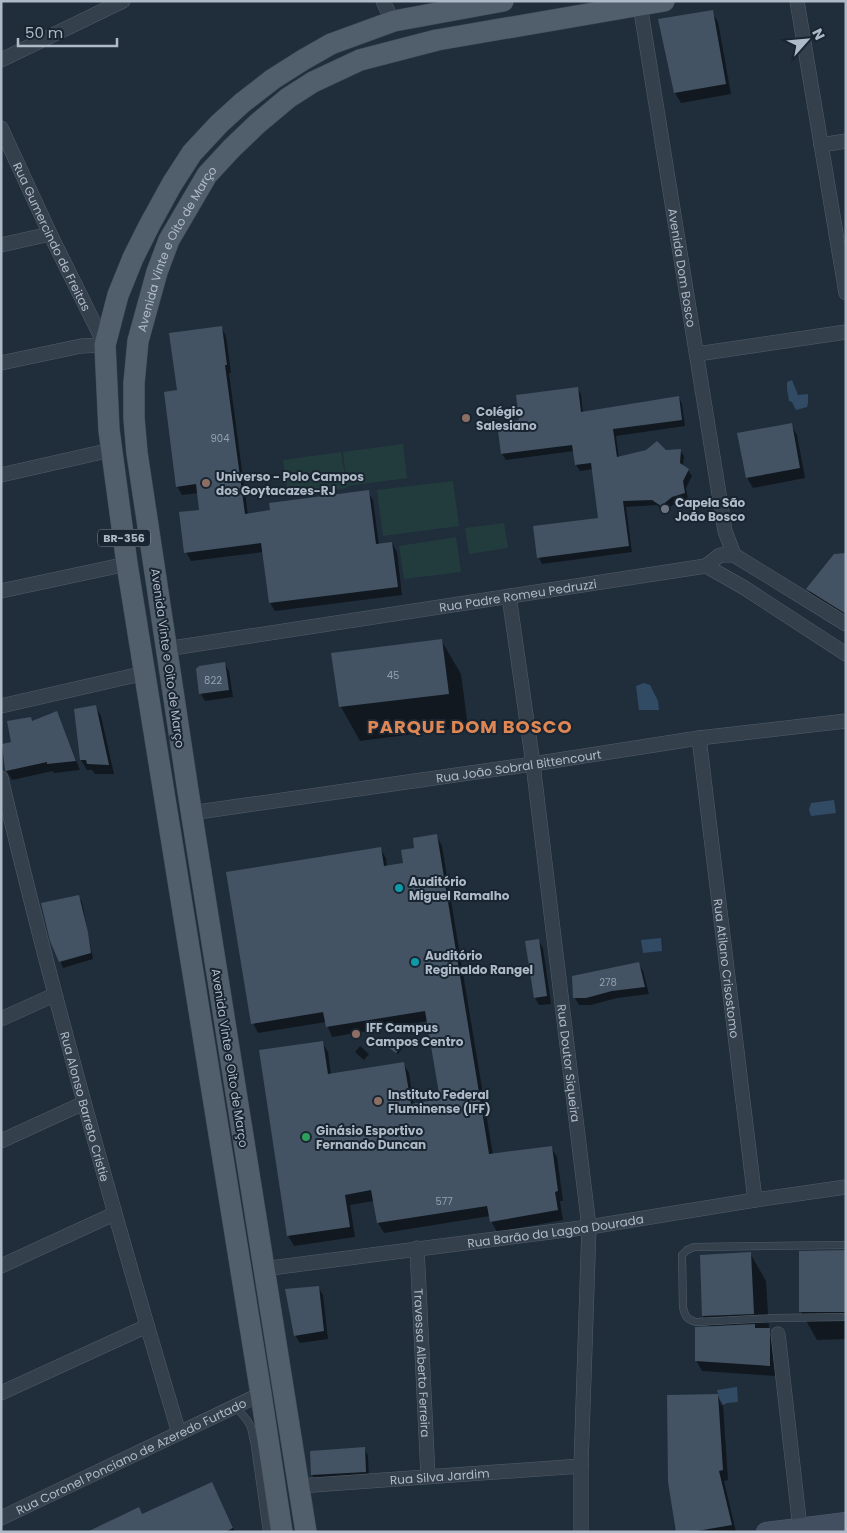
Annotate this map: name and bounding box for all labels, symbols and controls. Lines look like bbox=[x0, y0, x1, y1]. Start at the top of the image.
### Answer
scale bar bbox=[18, 15, 116, 47]
north arrow bbox=[782, 15, 832, 65]
text: 50 m bbox=[25, 22, 63, 43]
text: N bbox=[807, 25, 830, 43]
street label: Rua Gumercindo de Freitas bbox=[9, 159, 95, 314]
street label: Avenida Vinte e Oito de Março bbox=[132, 162, 220, 334]
street label: Avenida Dom Bosco bbox=[664, 207, 700, 329]
place label: Colégio Salesiano bbox=[476, 403, 537, 434]
marker: Colégio Salesiano bbox=[460, 412, 472, 424]
house number: 904 bbox=[211, 431, 229, 446]
place label: Universo - Polo Campos dos Goytacazes-RJ bbox=[216, 468, 364, 499]
marker: Universo - Polo Campos dos Goytacazes-RJ bbox=[200, 477, 212, 489]
place label: Capela São João Bosco bbox=[675, 494, 746, 525]
marker: Capela São João Bosco bbox=[659, 503, 671, 515]
road number: BR-356 bbox=[98, 530, 150, 546]
street label: Avenida Vinte e Oito de Março bbox=[147, 567, 189, 749]
street label: Rua Padre Romeu Pedruzzi bbox=[438, 574, 598, 615]
house number: 45 bbox=[387, 668, 399, 683]
house number: 822 bbox=[204, 673, 222, 688]
district label: PARQUE DOM BOSCO bbox=[367, 714, 573, 739]
street label: Rua João Sobral Bittencourt bbox=[435, 745, 602, 786]
place label: Auditório Miguel Ramalho bbox=[409, 873, 510, 904]
marker: Auditório Miguel Ramalho bbox=[393, 882, 405, 894]
street label: Rua Atilano Crisostomo bbox=[710, 898, 744, 1039]
place label: Auditório Reginaldo Rangel bbox=[425, 947, 533, 978]
marker: Auditório Reginaldo Rangel bbox=[409, 956, 421, 968]
street label: Avenida Vinte e Oito de Março bbox=[207, 967, 253, 1149]
house number: 278 bbox=[599, 975, 617, 990]
street label: Rua Doutor Siqueira bbox=[554, 1003, 585, 1123]
place label: IFF Campus Campos Centro bbox=[366, 1019, 464, 1050]
marker: IFF Campus Campos Centro bbox=[350, 1028, 362, 1040]
street label: Rua Alonso Barreto Cristie bbox=[57, 1029, 114, 1183]
place label: Instituto Federal Fluminense (IFF) bbox=[388, 1086, 491, 1117]
marker: Instituto Federal Fluminense (IFF) bbox=[372, 1095, 384, 1107]
place label: Ginásio Esportivo Fernando Duncan bbox=[316, 1122, 426, 1153]
marker: Ginásio Esportivo Fernando Duncan bbox=[300, 1131, 312, 1143]
house number: 577 bbox=[435, 1194, 453, 1209]
street label: Rua Barão da Lagoa Dourada bbox=[466, 1210, 645, 1251]
street label: Travessa Alberto Ferreira bbox=[410, 1288, 435, 1438]
street label: Rua Coronel Ponciano de Azeredo Furtado bbox=[13, 1394, 249, 1518]
street label: Rua Silva Jardim bbox=[389, 1464, 490, 1488]

